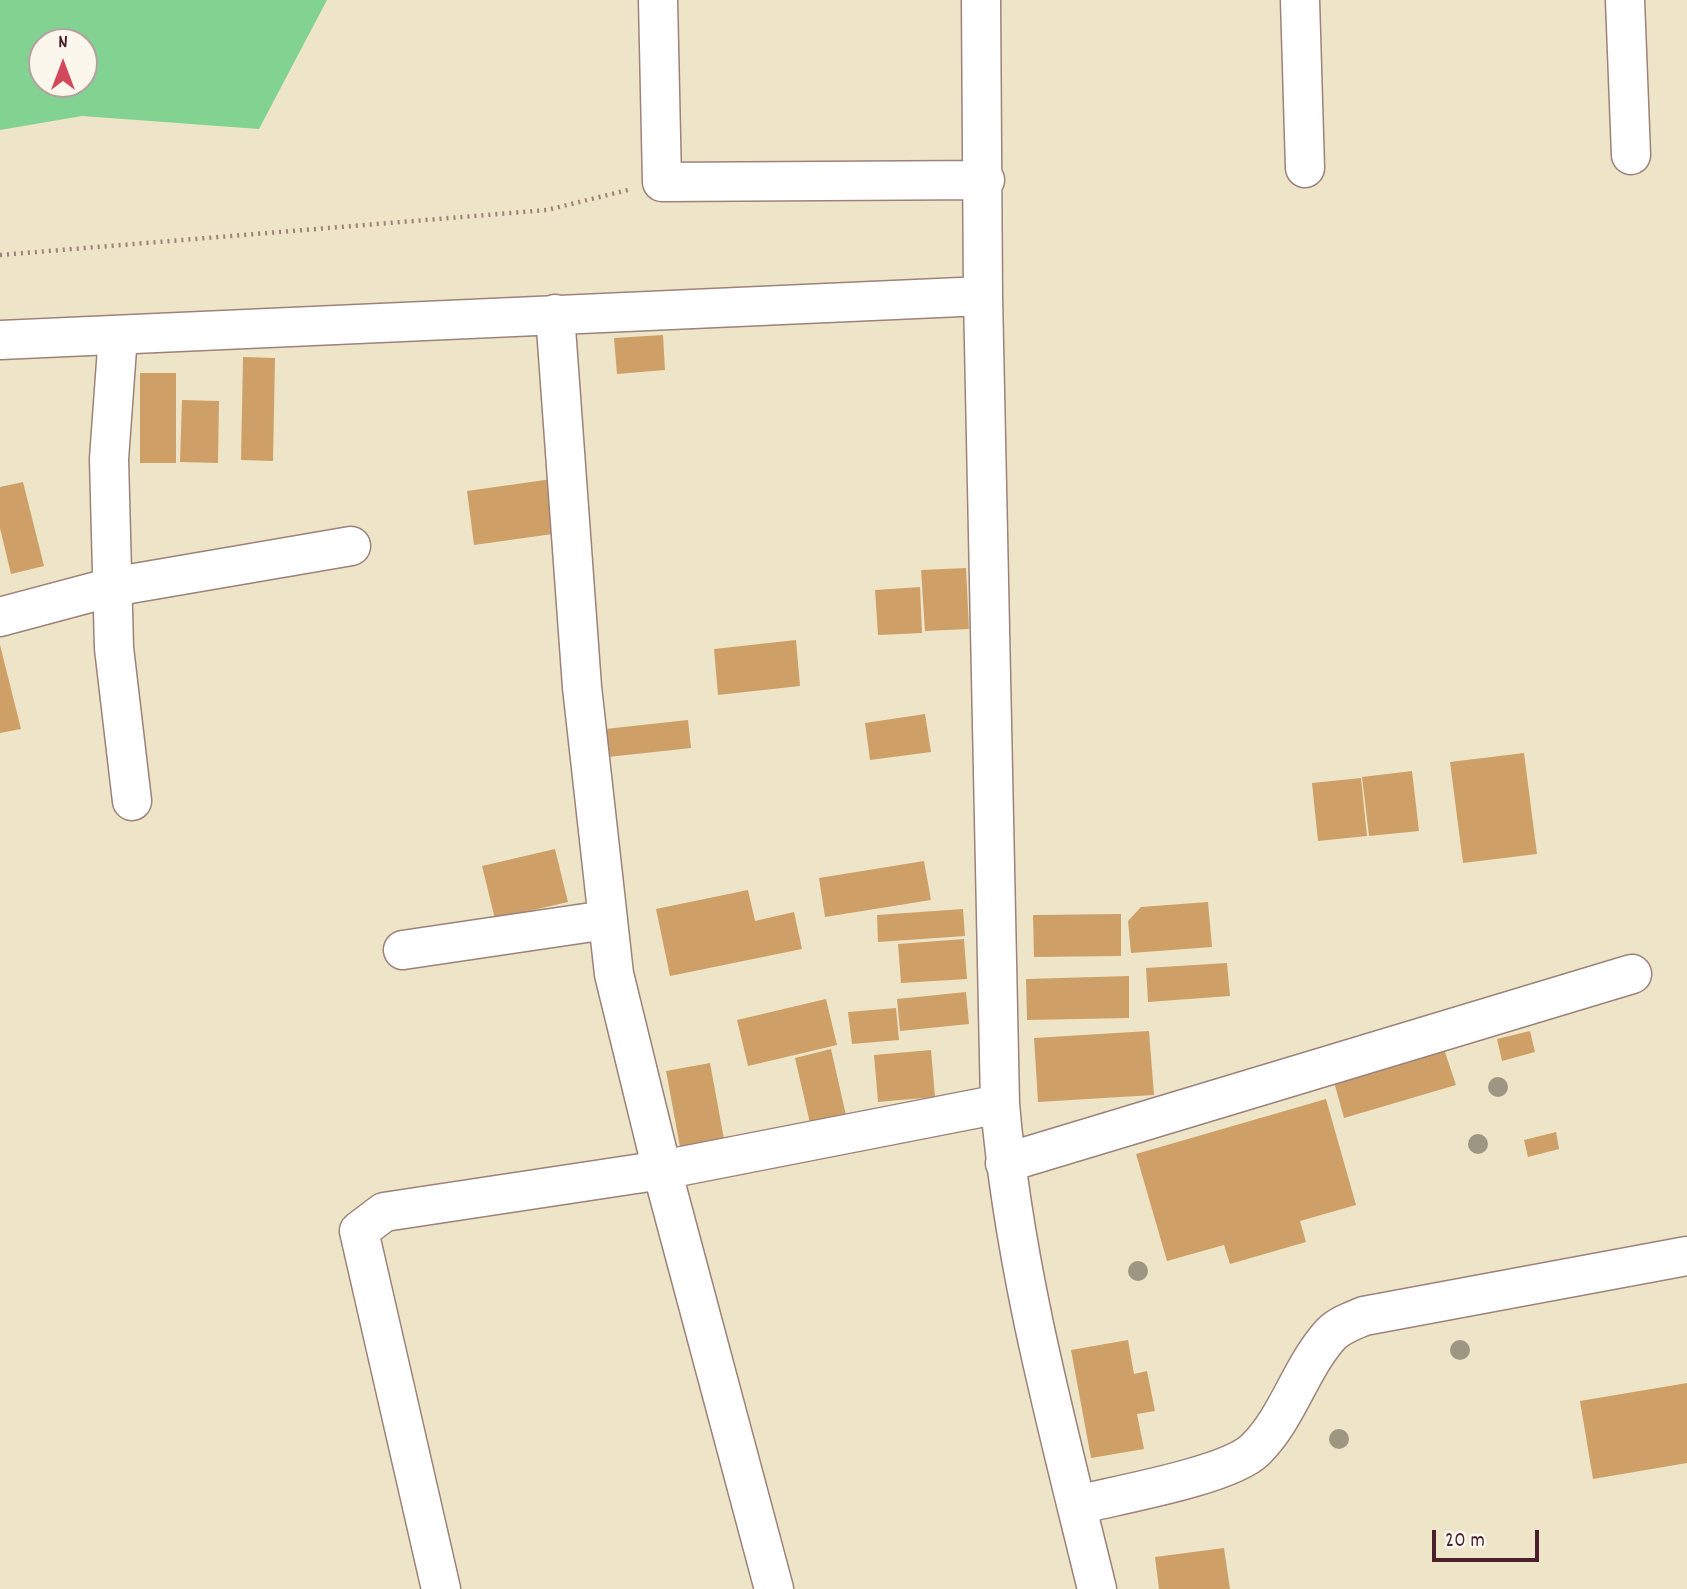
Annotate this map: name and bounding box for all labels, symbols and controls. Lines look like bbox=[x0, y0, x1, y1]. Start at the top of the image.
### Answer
north arrow bbox=[28, 28, 98, 98]
text: N bbox=[58, 30, 68, 57]
scale bar bbox=[1435, 1516, 1542, 1560]
text: 20 m bbox=[1445, 1527, 1485, 1557]

